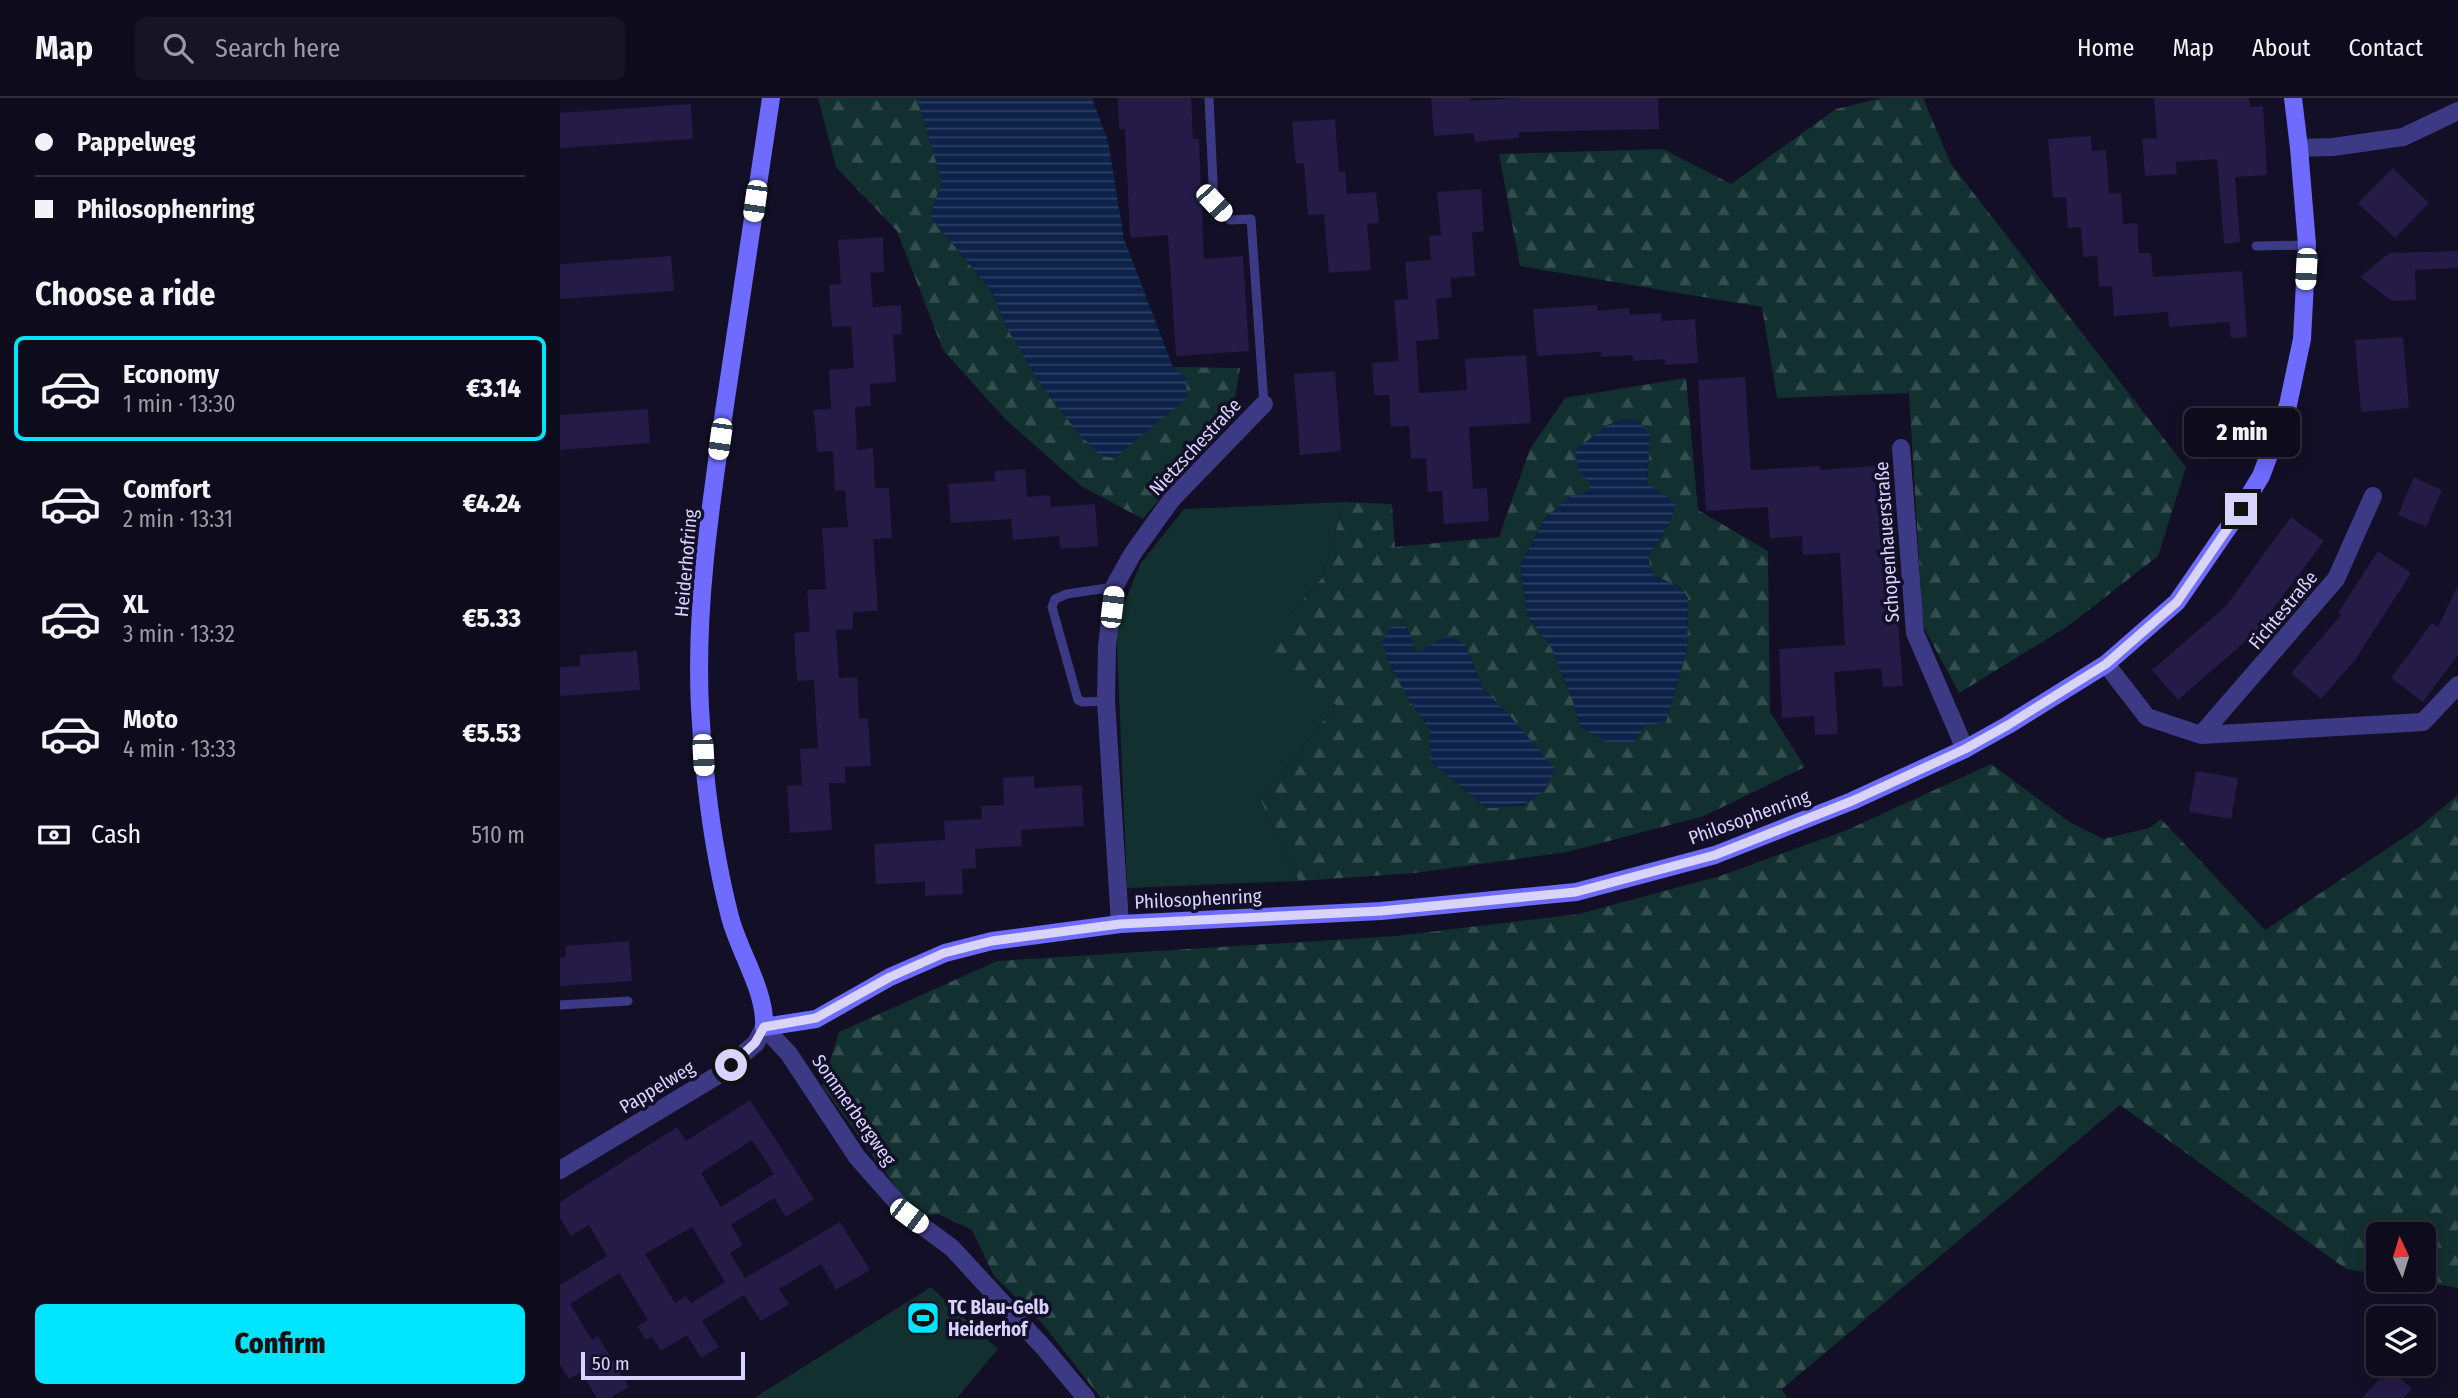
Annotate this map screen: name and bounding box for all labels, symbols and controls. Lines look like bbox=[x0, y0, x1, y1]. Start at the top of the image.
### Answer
search box bbox=[135, 17, 625, 80]
text: Map bbox=[35, 28, 93, 68]
icon: search bbox=[159, 29, 197, 67]
text: Search here bbox=[215, 33, 340, 64]
text: Home bbox=[2077, 34, 2134, 62]
text: Map bbox=[2172, 34, 2214, 62]
text: About bbox=[2252, 34, 2310, 62]
text: Contact bbox=[2348, 34, 2423, 62]
text: Pappelweg bbox=[77, 127, 195, 158]
car bbox=[742, 179, 769, 223]
car bbox=[1192, 180, 1237, 226]
text: Philosophenring bbox=[77, 194, 254, 225]
car bbox=[2295, 247, 2318, 291]
text: Choose a ride bbox=[35, 275, 216, 313]
icon: car bbox=[39, 357, 102, 420]
text: Economy bbox=[123, 359, 219, 390]
text: €3.14 bbox=[466, 373, 521, 404]
text: 1 min · 13:30 bbox=[123, 390, 235, 418]
street label: Nietzschestraße bbox=[1144, 394, 1246, 500]
callout: 2 min bbox=[2183, 408, 2299, 456]
car bbox=[707, 417, 734, 461]
text: 2 min bbox=[2217, 418, 2267, 446]
street label: Schopenhauerstraße bbox=[1870, 461, 1904, 623]
icon: car bbox=[39, 472, 102, 535]
text: Comfort bbox=[123, 474, 211, 505]
text: €4.24 bbox=[463, 488, 521, 519]
route end bbox=[2225, 493, 2257, 525]
text: 2 min · 13:31 bbox=[123, 505, 233, 533]
street label: Heiderhofring bbox=[670, 508, 702, 618]
street label: Fichtestraße bbox=[2244, 566, 2322, 654]
car bbox=[1100, 585, 1125, 629]
icon: car bbox=[39, 587, 102, 650]
text: XL bbox=[123, 589, 149, 620]
text: €5.33 bbox=[462, 603, 521, 634]
text: 3 min · 13:32 bbox=[123, 620, 235, 648]
icon: car bbox=[39, 702, 102, 765]
text: Moto bbox=[123, 704, 178, 735]
text: €5.53 bbox=[462, 718, 521, 749]
car bbox=[692, 733, 715, 777]
text: 4 min · 13:33 bbox=[123, 735, 236, 763]
street label: Philosophenring bbox=[1685, 784, 1813, 850]
icon: cash bbox=[35, 816, 73, 854]
text: Cash bbox=[91, 819, 141, 850]
text: 510 m bbox=[472, 821, 525, 849]
street label: Philosophenring bbox=[1134, 884, 1262, 914]
route start bbox=[715, 1049, 747, 1081]
street label: Sommerbergweg bbox=[807, 1050, 901, 1170]
street label: Pappelweg bbox=[615, 1056, 699, 1118]
car bbox=[886, 1195, 933, 1237]
north arrow bbox=[2366, 1222, 2436, 1292]
map controls bbox=[2366, 1222, 2436, 1376]
place label: TC Blau-Gelb Heiderhof bbox=[948, 1296, 1049, 1341]
sports icon: TC Blau-Gelb Heiderhof bbox=[904, 1299, 942, 1337]
button: Confirm bbox=[35, 1304, 525, 1384]
button: layers bbox=[2366, 1306, 2436, 1376]
scale bar bbox=[581, 1349, 746, 1381]
text: 50 m bbox=[592, 1352, 630, 1375]

